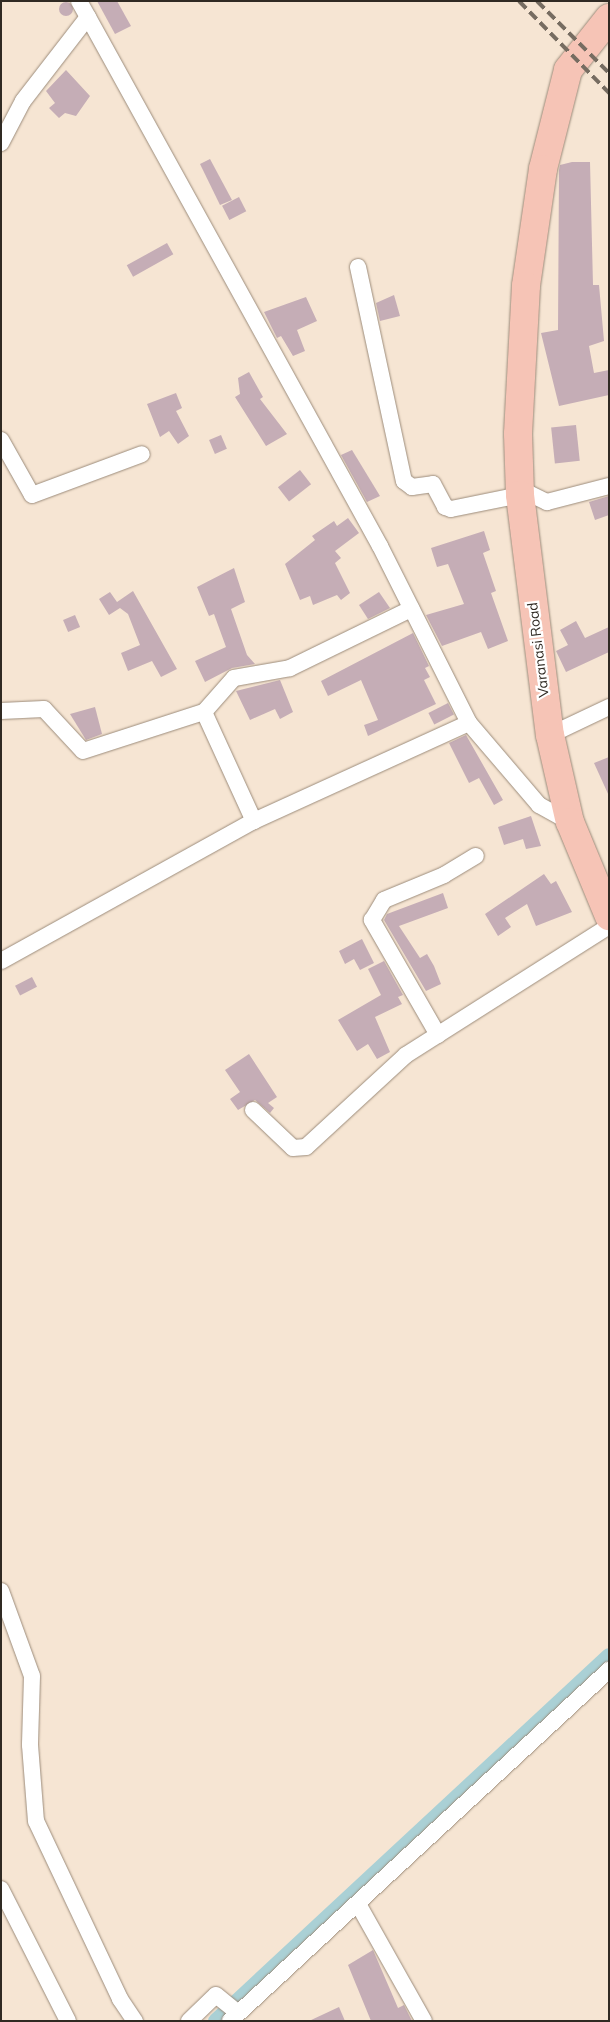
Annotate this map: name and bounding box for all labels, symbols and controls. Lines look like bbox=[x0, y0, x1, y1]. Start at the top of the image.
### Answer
street label: Varanasi Road bbox=[524, 602, 552, 698]

